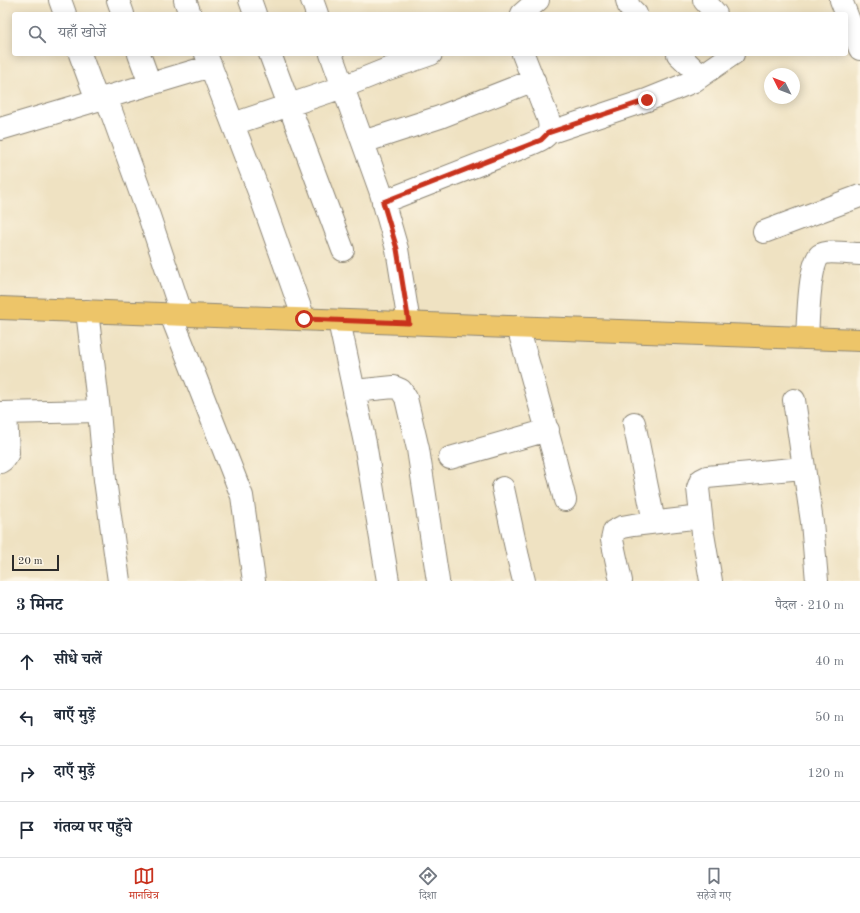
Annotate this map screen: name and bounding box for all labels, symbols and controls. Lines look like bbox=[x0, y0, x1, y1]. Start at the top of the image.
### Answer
search box bbox=[12, 12, 848, 56]
icon: search bbox=[26, 23, 48, 45]
text: यहाँ खोजें bbox=[58, 26, 106, 41]
north arrow bbox=[764, 68, 800, 104]
route end bbox=[638, 91, 656, 109]
route start bbox=[295, 310, 313, 328]
scale bar bbox=[12, 553, 59, 572]
text: 20 m bbox=[18, 556, 43, 567]
text: 3 मिनट bbox=[16, 597, 63, 614]
text: पैदल · 210 m bbox=[775, 599, 844, 612]
icon: ahead bbox=[16, 651, 38, 673]
text: सीधे चलें bbox=[54, 653, 102, 668]
text: 40 m bbox=[815, 655, 844, 668]
icon: left bbox=[16, 707, 38, 729]
text: बाएँ मुड़ें bbox=[54, 709, 95, 724]
text: 50 m bbox=[815, 711, 844, 724]
icon: right bbox=[16, 763, 38, 785]
text: दाएँ मुड़ें bbox=[54, 765, 95, 780]
text: 120 m bbox=[807, 767, 844, 780]
icon: arrive bbox=[16, 819, 38, 841]
text: गंतव्य पर पहुँचे bbox=[54, 821, 132, 836]
tab: मानचित्र bbox=[129, 865, 159, 906]
tab: दिशा bbox=[417, 865, 439, 906]
tab: सहेजे गए bbox=[697, 865, 731, 906]

